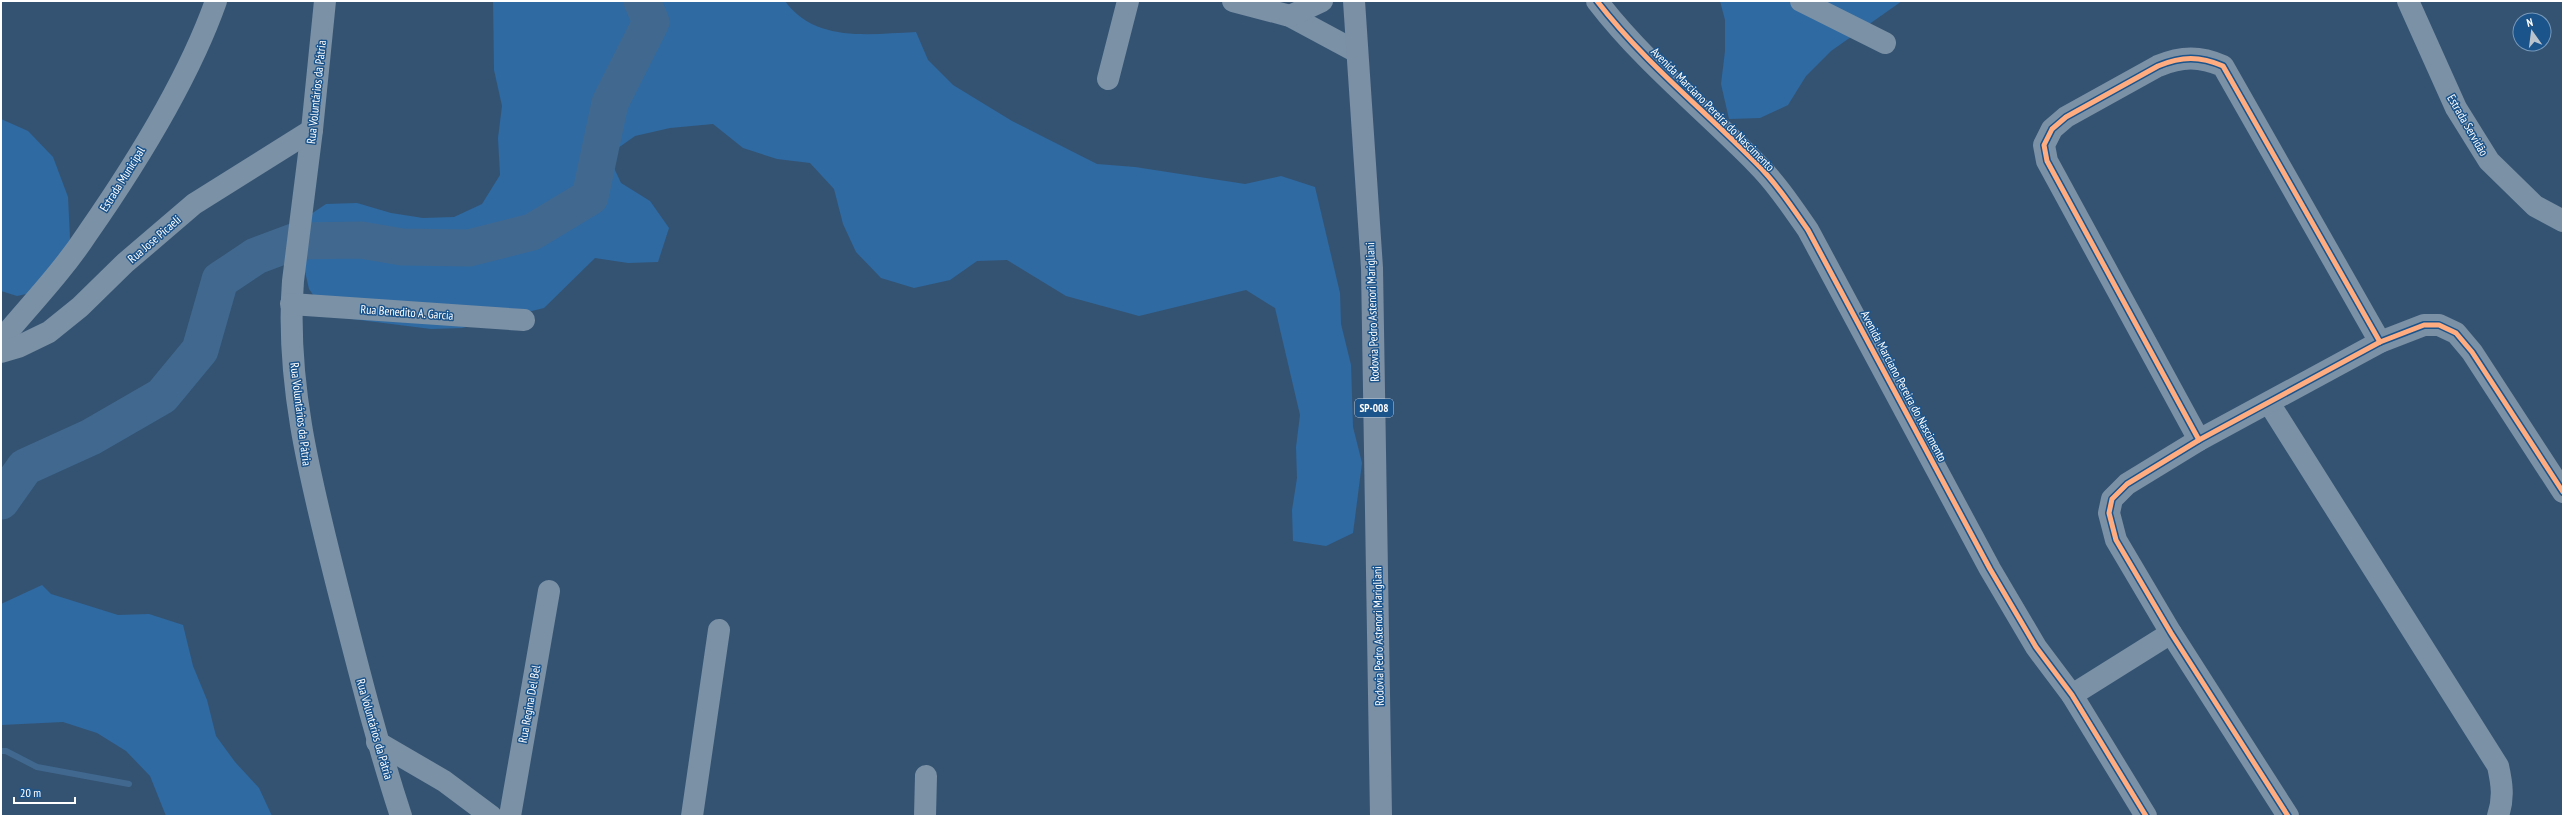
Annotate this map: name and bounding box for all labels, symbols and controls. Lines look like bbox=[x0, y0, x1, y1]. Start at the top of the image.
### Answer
north arrow bbox=[2512, 12, 2552, 52]
text: N bbox=[2525, 15, 2534, 30]
street label: Rua Voluntários da Pátria bbox=[303, 39, 329, 144]
street label: Avenida Marciano Pereira do Nascimento bbox=[1648, 44, 1778, 174]
street label: Estrada Servidão bbox=[2444, 91, 2492, 159]
street label: Estrada Municipal bbox=[96, 144, 148, 214]
street label: Rua Jose Picaeli bbox=[124, 212, 184, 266]
street label: Rodovia Pedro Astenori Marigliani bbox=[1362, 242, 1382, 382]
street label: Rua Benedito A. Garcia bbox=[360, 301, 454, 323]
street label: Avenida Marciano Pereira do Nascimento bbox=[1858, 308, 1950, 464]
street label: Rua Voluntários da Pátria bbox=[287, 361, 315, 467]
road number: SP-008 bbox=[1355, 399, 1393, 417]
street label: Rodovia Pedro Astenori Marigliani bbox=[1369, 566, 1387, 706]
street label: Rua Regina Del Bel bbox=[515, 664, 543, 744]
street label: Rua Voluntários da Pátria bbox=[353, 677, 397, 781]
scale bar bbox=[14, 779, 75, 805]
text: 20 m bbox=[20, 785, 41, 800]

